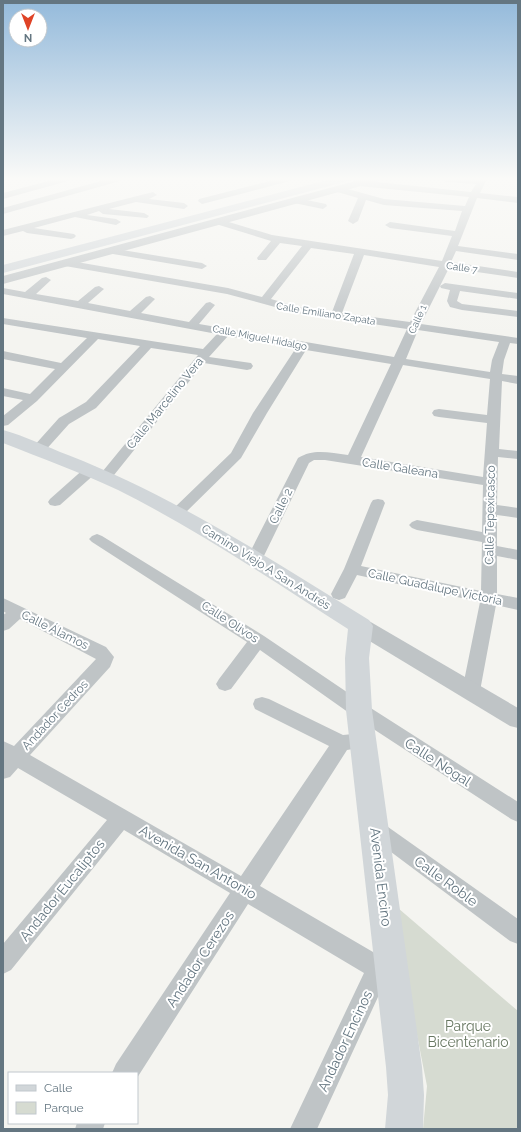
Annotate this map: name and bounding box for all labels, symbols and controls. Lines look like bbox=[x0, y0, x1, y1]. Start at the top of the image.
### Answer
north arrow bbox=[8, 8, 48, 48]
text: N bbox=[24, 31, 32, 44]
street label: Calle 7 bbox=[446, 260, 479, 275]
street label: Calle Emiliano Zapata bbox=[275, 300, 376, 327]
street label: Calle 1 bbox=[406, 302, 429, 335]
street label: Calle Miguel Hidalgo bbox=[212, 323, 308, 352]
street label: Calle Marcelino Vera bbox=[124, 354, 206, 452]
street label: Calle Galeana bbox=[361, 455, 439, 481]
street label: Calle Tepexicasco bbox=[482, 465, 498, 565]
street label: Calle 2 bbox=[266, 486, 296, 526]
street label: Camino Viejo A San Andrés bbox=[199, 522, 333, 613]
street label: Calle Guadalupe Victoria bbox=[367, 566, 503, 608]
street label: Calle Olivos bbox=[199, 598, 261, 646]
street label: Calle Álamos bbox=[19, 608, 91, 652]
street label: Andador Cedros bbox=[19, 677, 91, 753]
street label: Calle Nogal bbox=[402, 735, 474, 789]
street label: Avenida San Antonio bbox=[136, 822, 260, 902]
street label: Avenida Encino bbox=[367, 827, 395, 927]
street label: Andador Eucaliptos bbox=[16, 836, 108, 944]
street label: Calle Roble bbox=[411, 853, 481, 909]
street label: Andador Cerezos bbox=[163, 908, 237, 1010]
street label: Andador Encinos bbox=[315, 988, 376, 1094]
park label: Parque Bicentenario bbox=[427, 1018, 509, 1050]
legend bbox=[8, 1072, 138, 1124]
text: Calle bbox=[44, 1081, 72, 1095]
text: Parque bbox=[44, 1101, 84, 1115]

